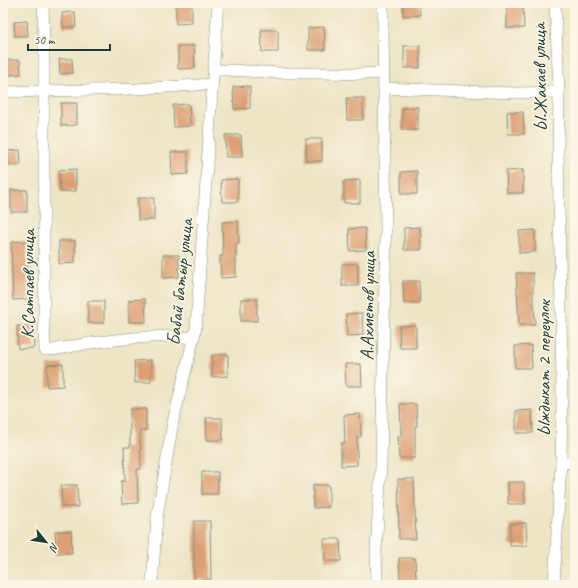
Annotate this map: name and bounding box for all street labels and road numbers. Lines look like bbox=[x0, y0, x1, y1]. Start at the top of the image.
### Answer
street label: Ы.Жакаев улица bbox=[527, 21, 553, 131]
street label: Бабай батыр улица bbox=[161, 215, 199, 347]
street label: К.Сатпаев улица bbox=[16, 227, 40, 338]
street label: А.Ахметов улица bbox=[355, 250, 381, 361]
street label: Ыждыхат 2 переулок bbox=[532, 298, 556, 436]

